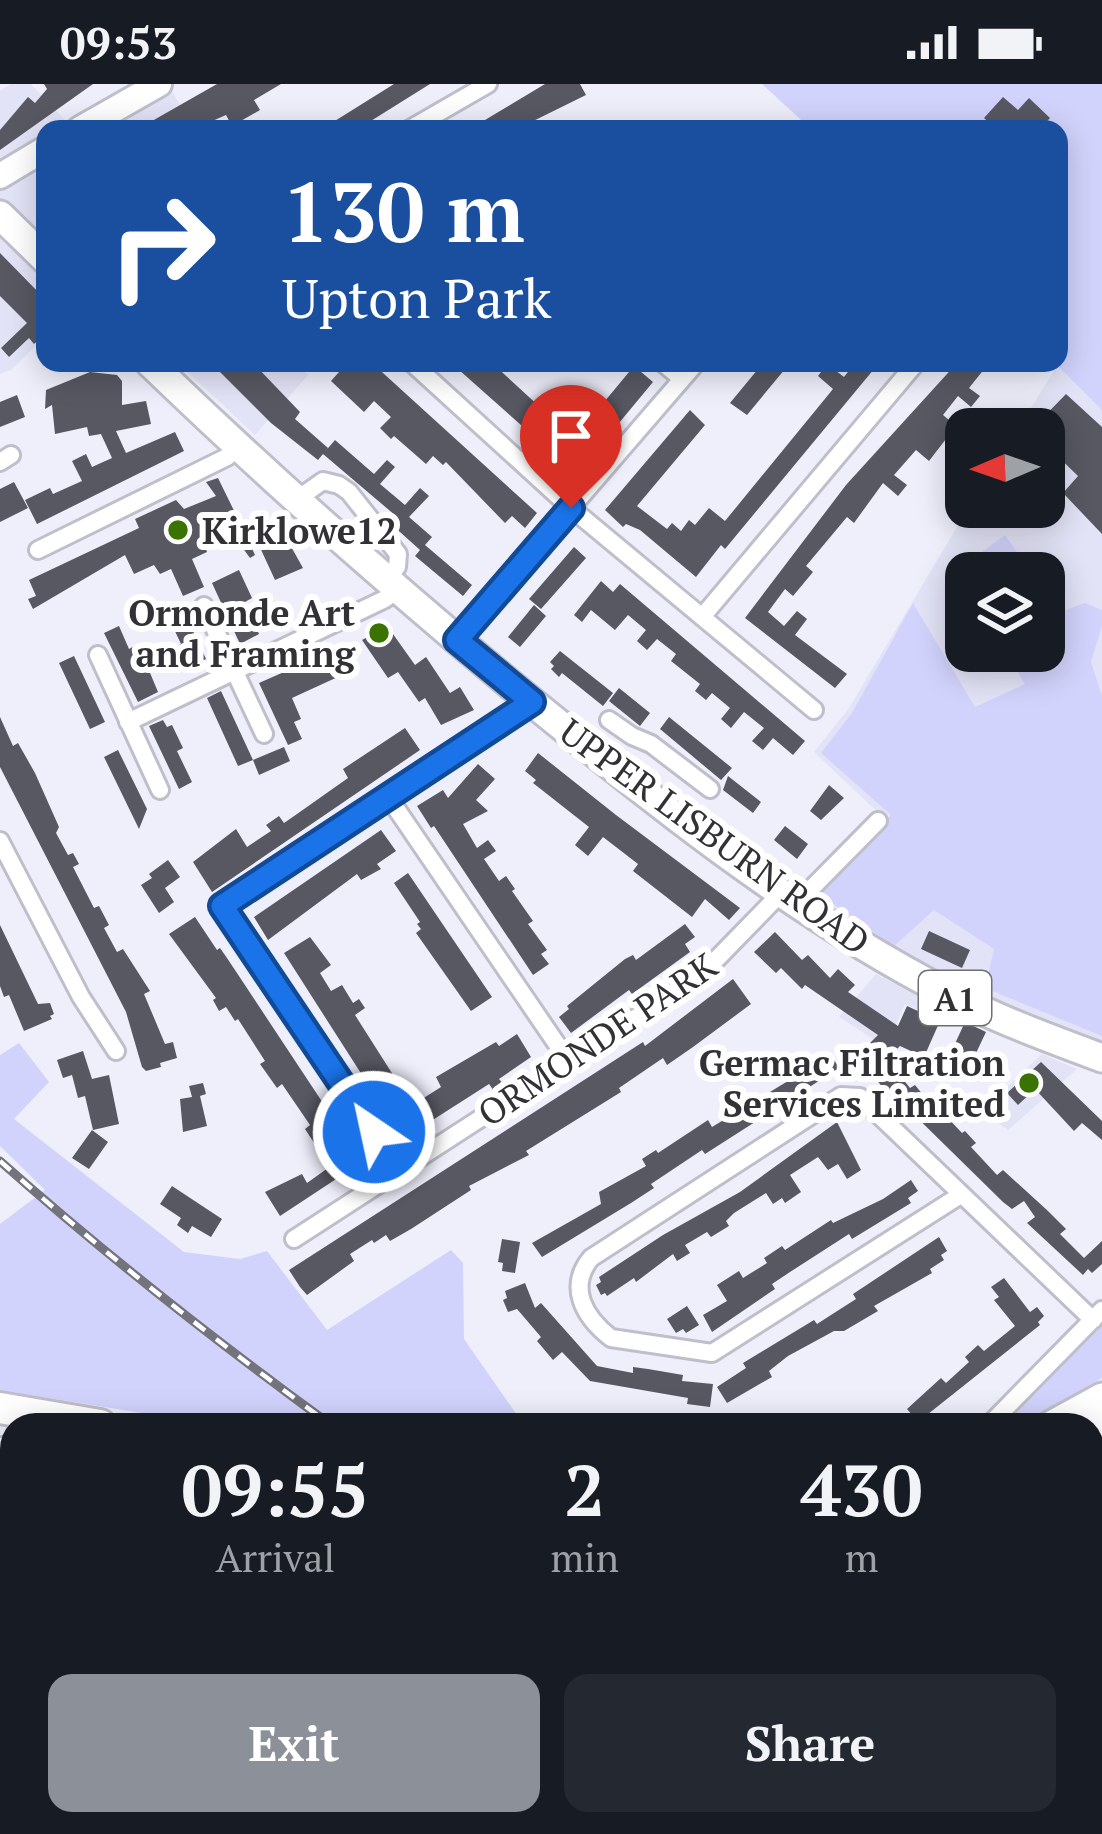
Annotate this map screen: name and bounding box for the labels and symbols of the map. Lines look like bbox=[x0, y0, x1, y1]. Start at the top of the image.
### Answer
pin bbox=[520, 385, 622, 508]
north arrow bbox=[945, 408, 1065, 528]
place label: Kirklowe12 bbox=[202, 507, 397, 554]
marker: Kirklowe12 bbox=[165, 517, 191, 543]
place label: Ormonde Art and Framing bbox=[128, 589, 356, 677]
marker: Ormonde Art and Framing bbox=[366, 620, 392, 646]
street label: UPPER LISBURN ROAD bbox=[551, 708, 879, 964]
street label: ORMONDE PARK bbox=[468, 941, 726, 1136]
road number: A1 bbox=[919, 971, 991, 1025]
place label: Germac Filtration Services Limited bbox=[699, 1039, 1005, 1127]
position arrow bbox=[311, 1069, 437, 1195]
marker: Germac Filtration Services Limited bbox=[1016, 1070, 1042, 1096]

